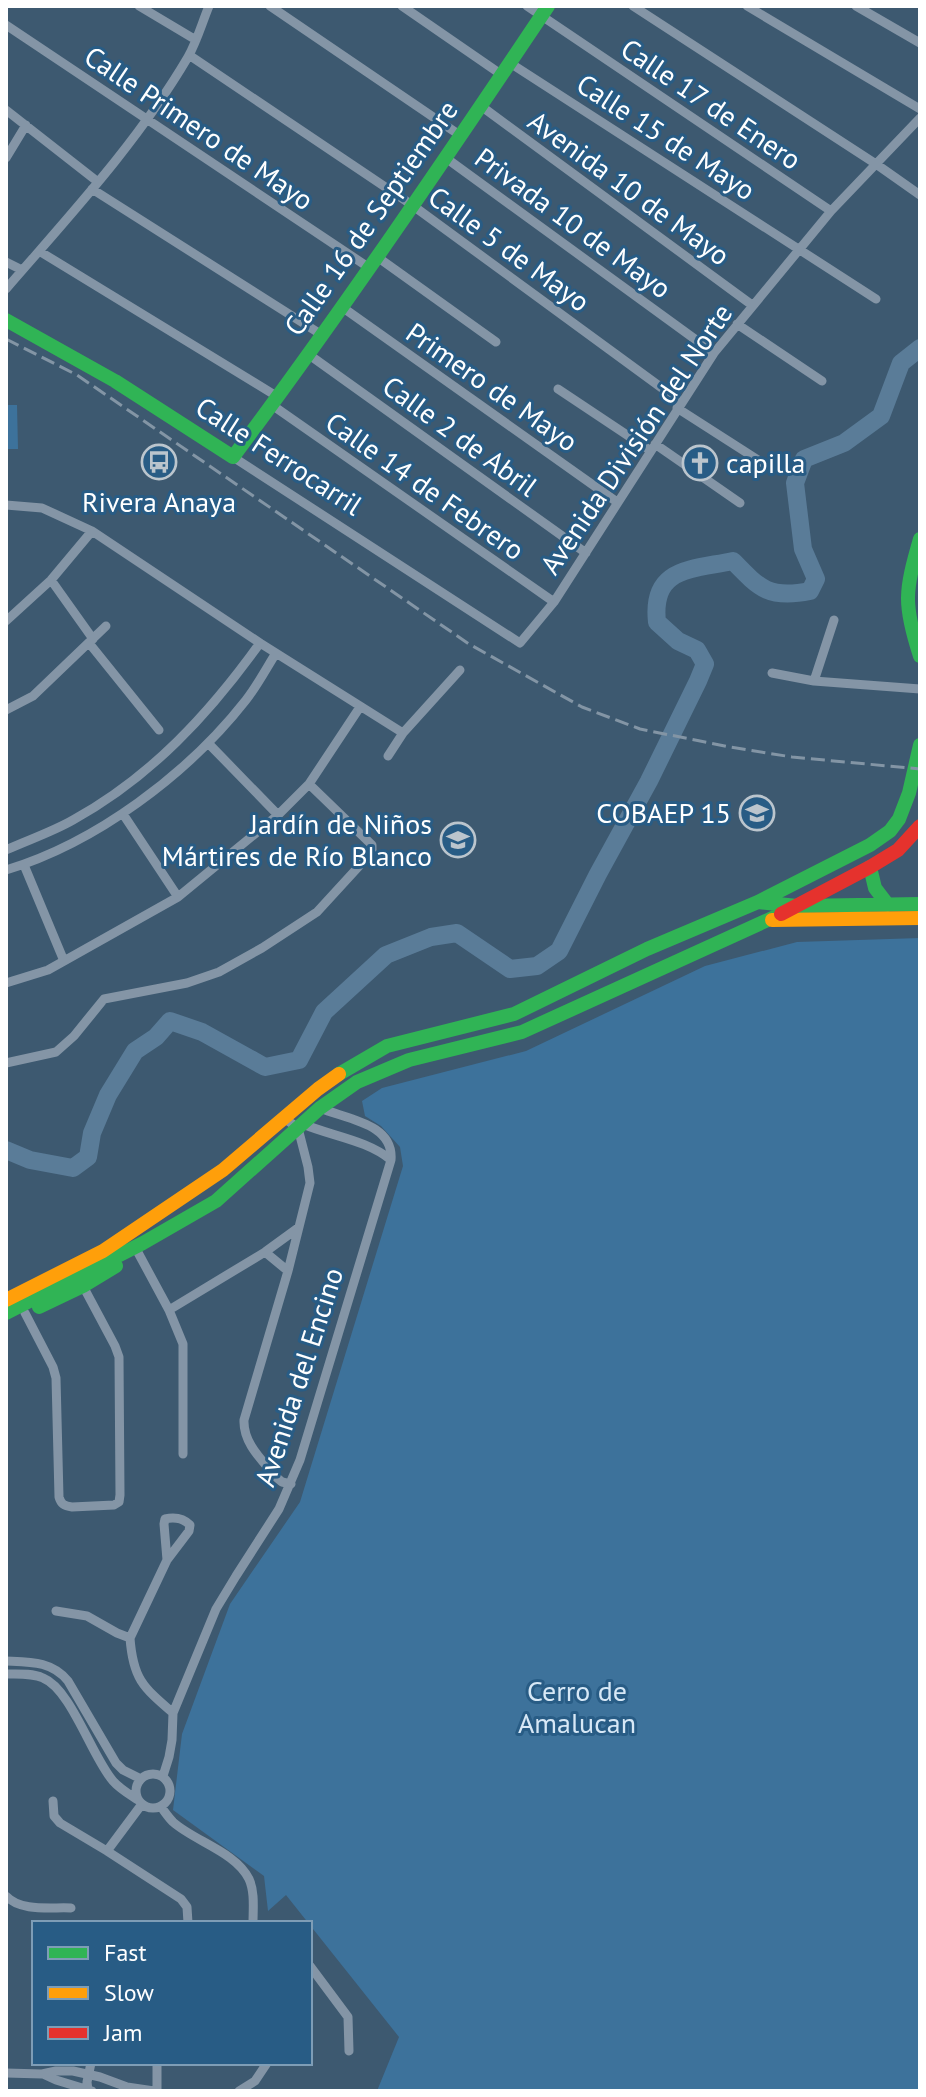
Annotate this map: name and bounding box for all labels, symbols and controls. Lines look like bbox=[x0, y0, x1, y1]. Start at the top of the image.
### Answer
street label: Calle 17 de Enero bbox=[614, 30, 809, 178]
street label: Calle Primero de Mayo bbox=[78, 37, 321, 218]
street label: Calle 15 de Mayo bbox=[570, 65, 763, 208]
street label: Calle 16 de Septiembre bbox=[275, 93, 466, 343]
street label: Avenida 10 de Mayo bbox=[521, 102, 737, 273]
street label: Privada 10 de Mayo bbox=[468, 139, 679, 306]
street label: Calle 5 de Mayo bbox=[421, 178, 597, 320]
street label: Avenida División del Norte bbox=[531, 296, 740, 581]
street label: Primero de Mayo bbox=[399, 314, 585, 459]
street label: Calle 2 de Abril bbox=[375, 367, 545, 504]
street label: Calle Ferrocarril bbox=[189, 388, 370, 523]
street label: Calle 14 de Febrero bbox=[319, 403, 532, 568]
bus stop icon: Rivera Anaya bbox=[140, 443, 178, 481]
church icon: capilla bbox=[681, 444, 719, 482]
place label: capilla bbox=[726, 444, 805, 481]
place label: Rivera Anaya bbox=[82, 483, 236, 520]
place label: COBAEP 15 bbox=[596, 794, 731, 831]
school or university icon: COBAEP 15 bbox=[738, 794, 776, 832]
place label: Jardín de Niños Mártires de Río Blanco bbox=[162, 805, 432, 874]
school or university icon: Jardín de Niños Mártires de Río Blanco bbox=[439, 821, 477, 859]
street label: Avenida del Encino bbox=[246, 1263, 351, 1491]
park label: Cerro de Amalucan bbox=[518, 1672, 636, 1741]
legend bbox=[32, 1921, 312, 2065]
text: Fast bbox=[104, 1937, 147, 1968]
text: Slow bbox=[104, 1977, 154, 2008]
text: Jam bbox=[103, 2017, 142, 2048]

